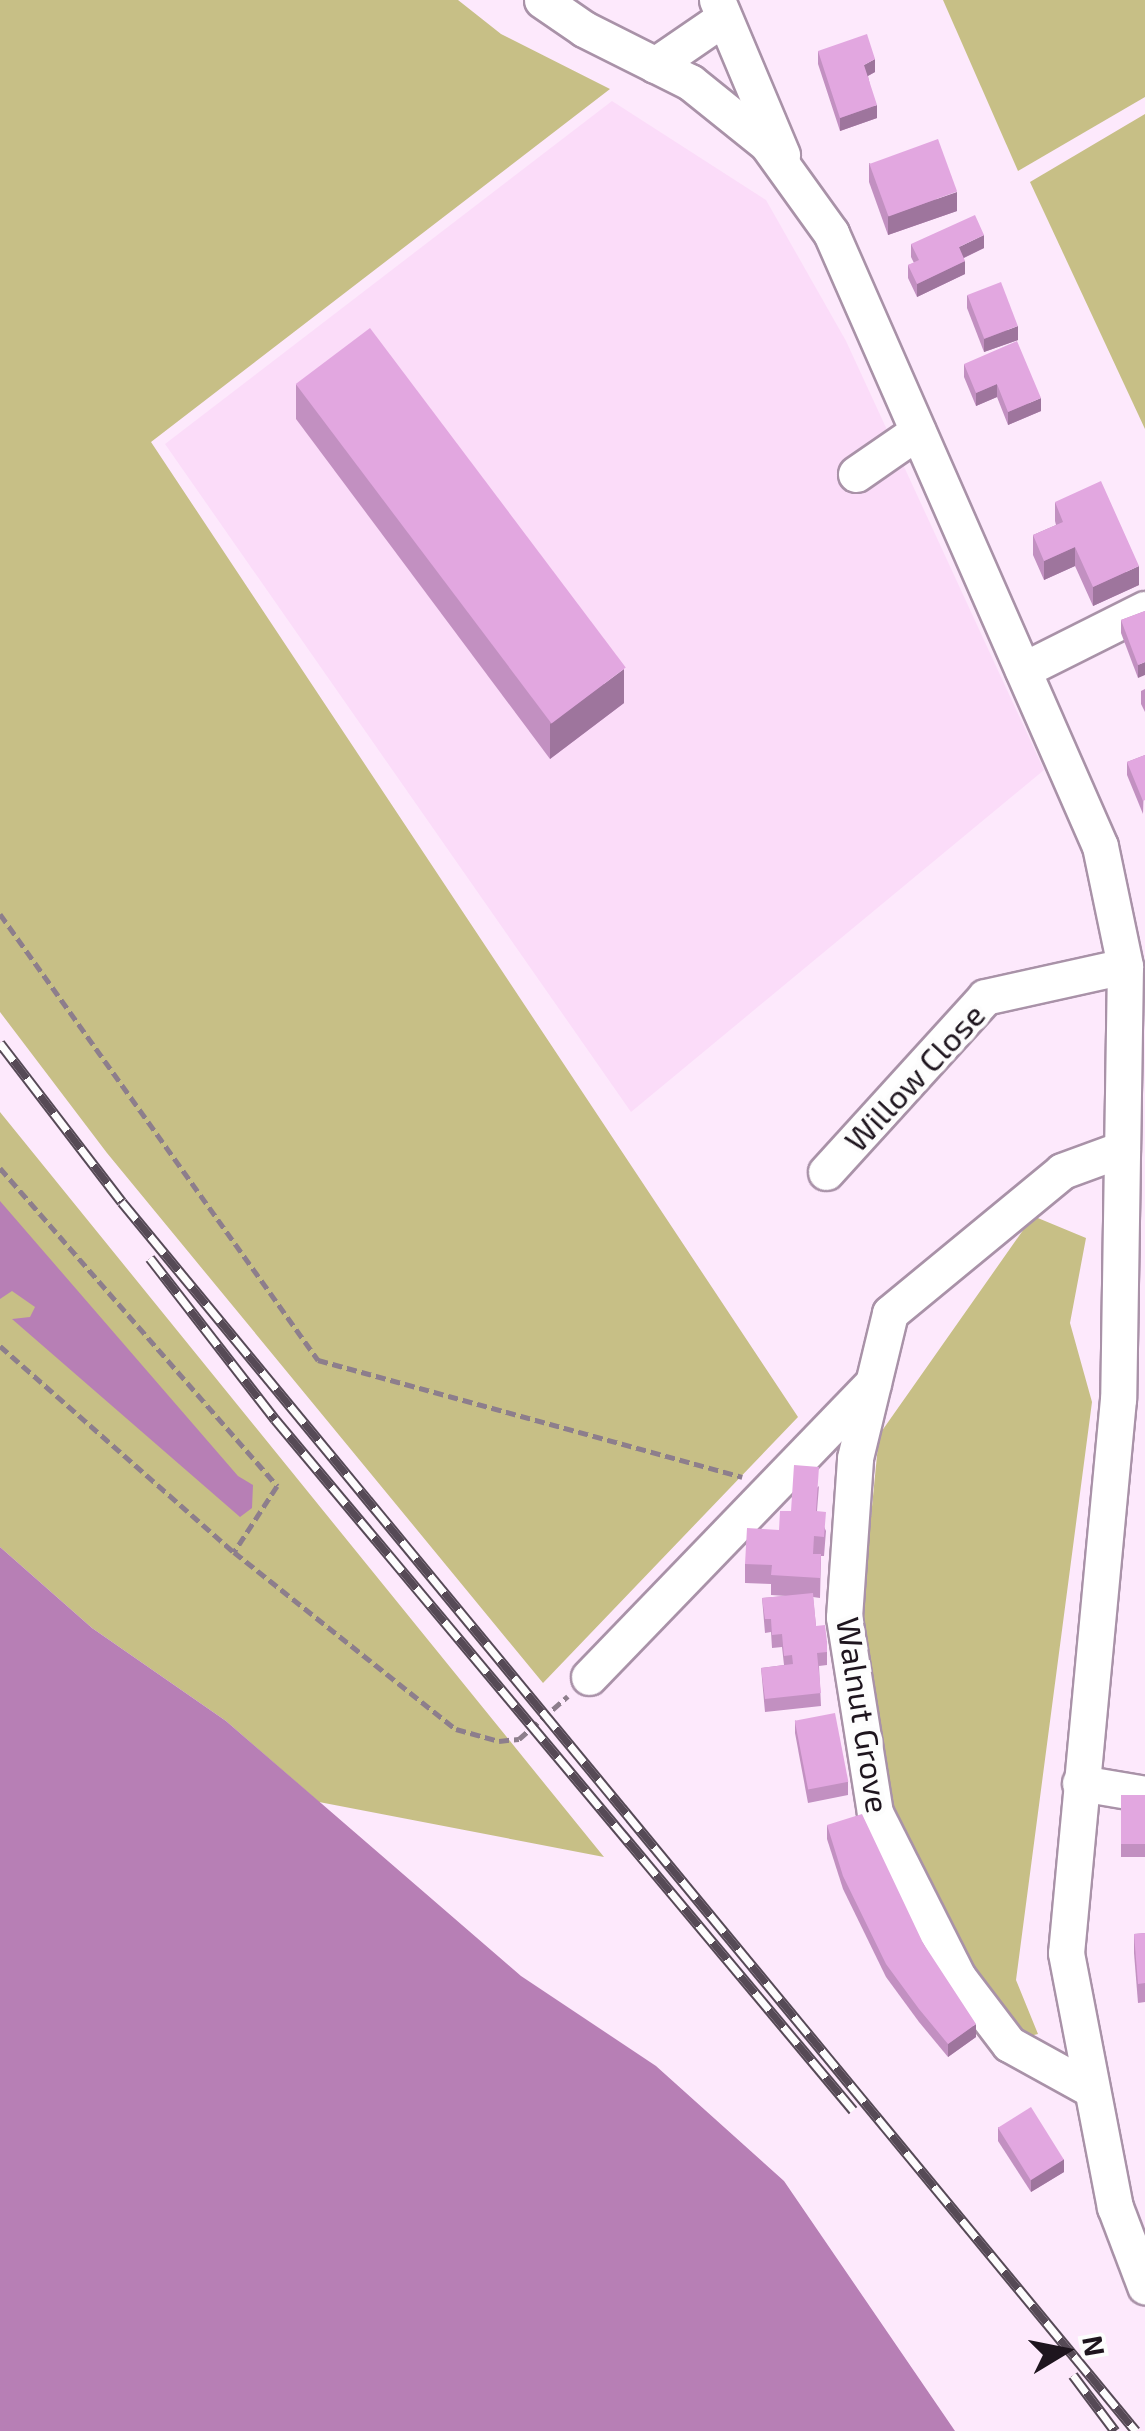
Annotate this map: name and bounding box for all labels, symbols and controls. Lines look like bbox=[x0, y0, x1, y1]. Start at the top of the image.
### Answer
street label: Willow Close bbox=[836, 995, 992, 1159]
street label: Walnut Grove bbox=[830, 1614, 898, 1816]
north arrow bbox=[1015, 2301, 1115, 2401]
text: N bbox=[1076, 2333, 1113, 2359]

